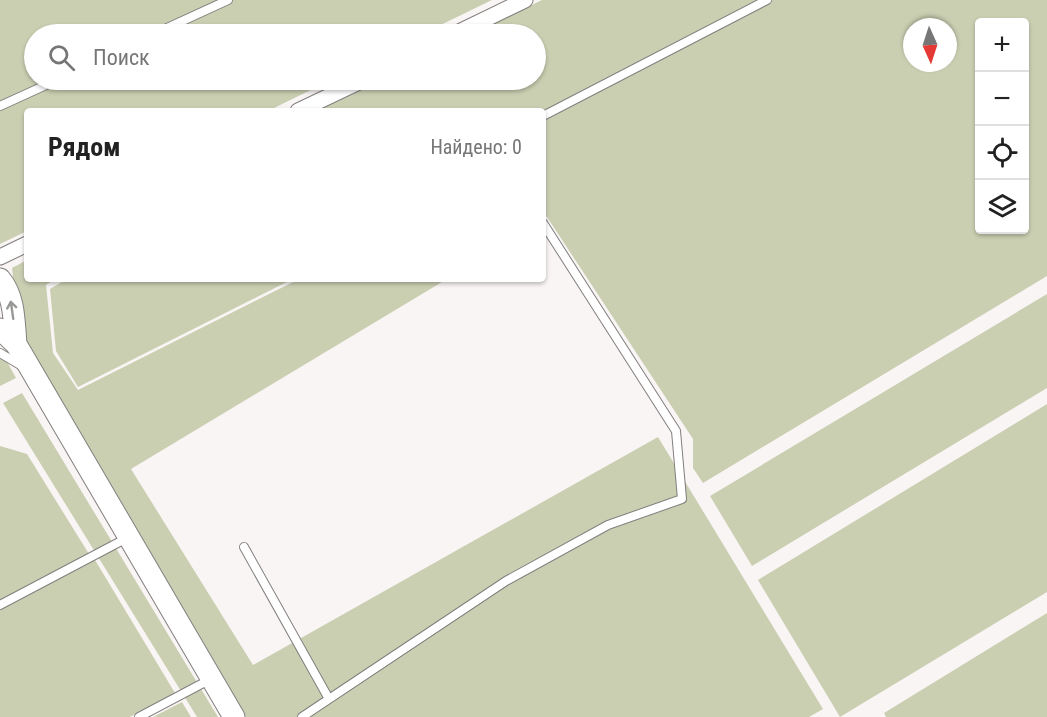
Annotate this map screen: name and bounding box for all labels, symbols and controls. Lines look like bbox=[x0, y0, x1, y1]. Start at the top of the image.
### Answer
north arrow bbox=[903, 18, 957, 72]
map controls bbox=[975, 18, 1029, 234]
button: + bbox=[975, 18, 1029, 72]
search box bbox=[24, 24, 546, 90]
icon: search bbox=[45, 41, 78, 74]
text: Поиск bbox=[93, 45, 150, 70]
button: − bbox=[975, 72, 1029, 126]
button: locate bbox=[975, 126, 1029, 180]
text: Рядом bbox=[48, 132, 120, 162]
text: Найдено: 0 bbox=[430, 135, 522, 159]
button: layers bbox=[975, 180, 1029, 234]
one-way arrow bbox=[7, 301, 18, 321]

